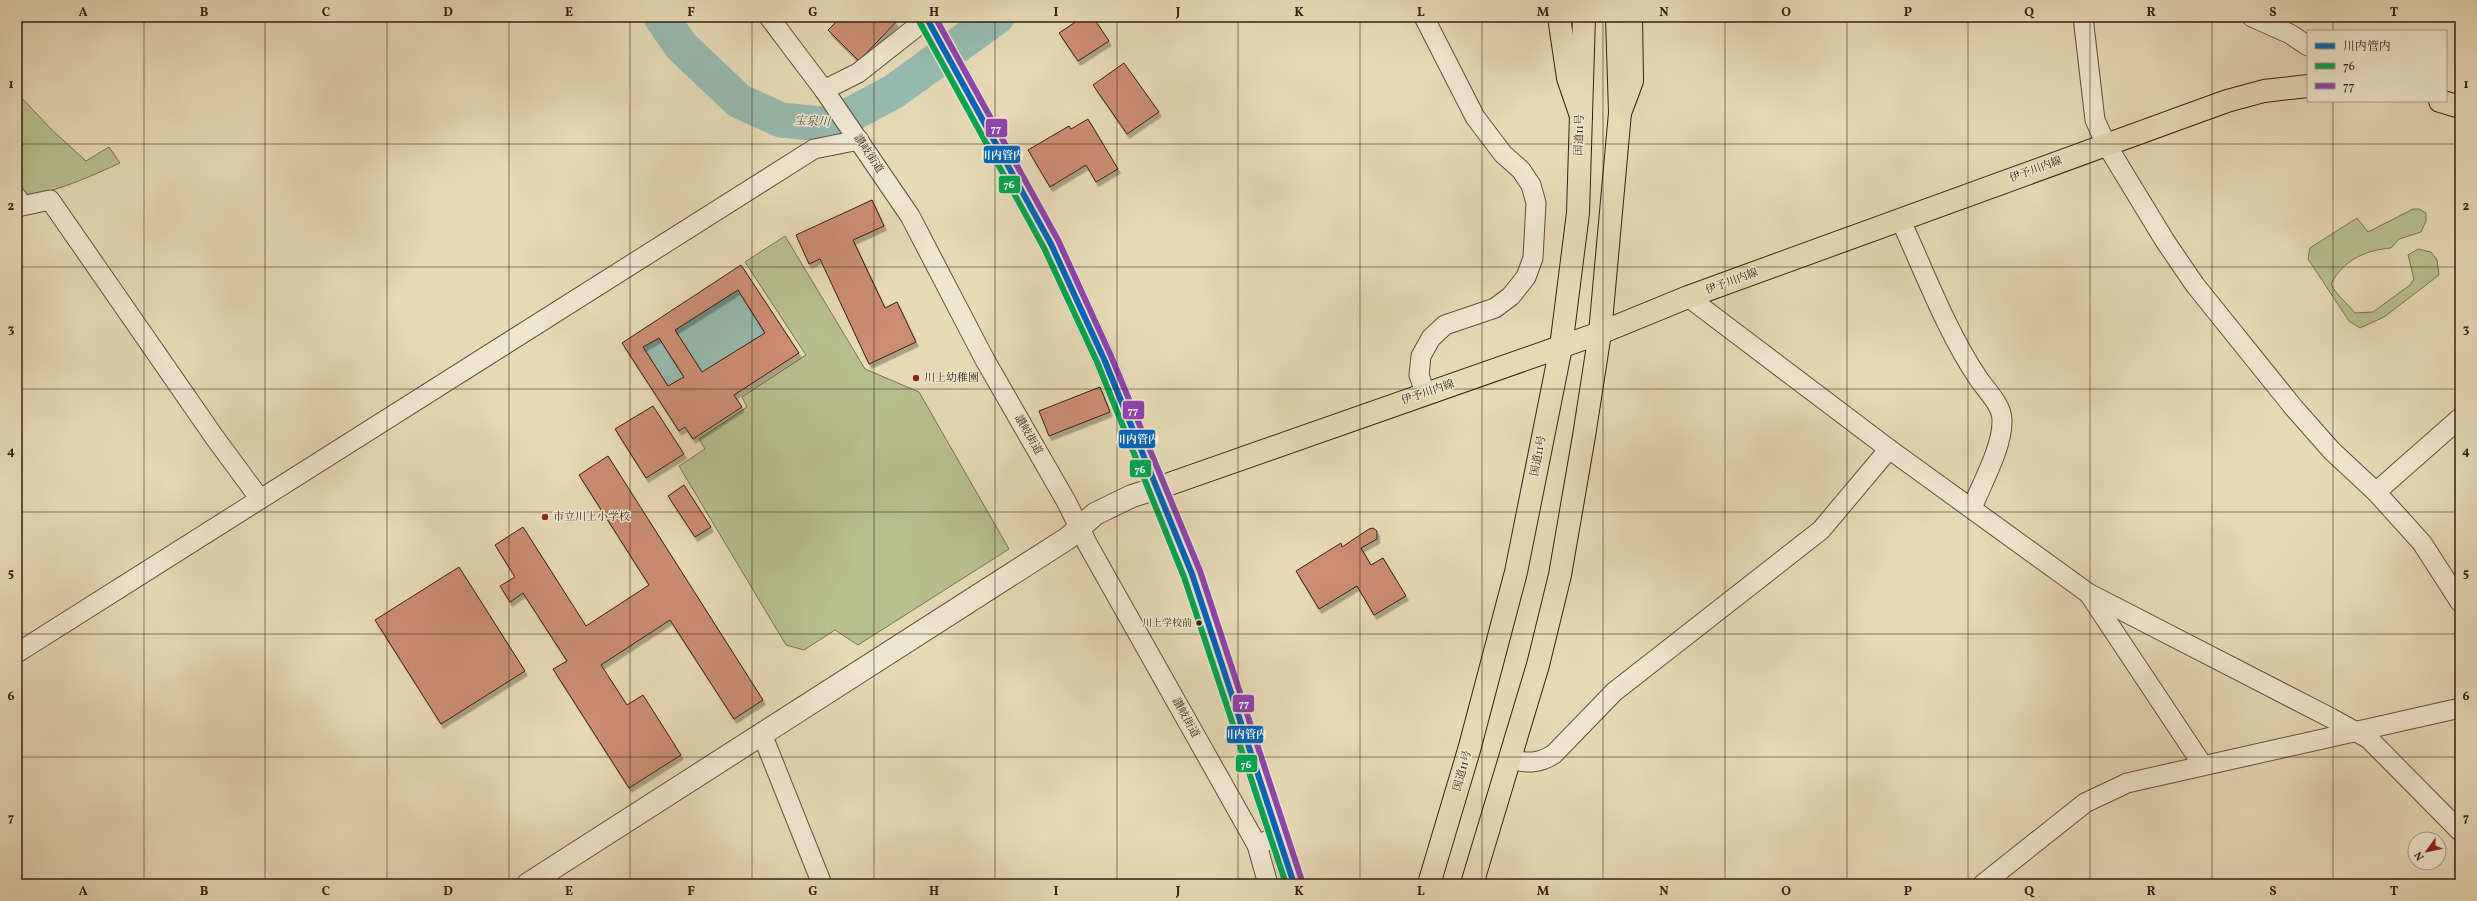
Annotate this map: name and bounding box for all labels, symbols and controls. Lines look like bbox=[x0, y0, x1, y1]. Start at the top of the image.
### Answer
text: A bbox=[78, 4, 88, 22]
text: B bbox=[200, 4, 209, 22]
text: C bbox=[322, 4, 330, 22]
text: D bbox=[443, 4, 453, 22]
text: E bbox=[565, 4, 573, 22]
text: F bbox=[687, 4, 695, 22]
text: G bbox=[808, 4, 818, 22]
text: H bbox=[929, 4, 939, 22]
text: I bbox=[1054, 4, 1059, 22]
text: J bbox=[1175, 4, 1181, 22]
text: K bbox=[1294, 4, 1304, 22]
text: L bbox=[1417, 4, 1425, 22]
text: M bbox=[1537, 4, 1550, 22]
text: N bbox=[1659, 4, 1669, 22]
text: O bbox=[1781, 4, 1791, 22]
text: P bbox=[1904, 4, 1912, 22]
text: Q bbox=[2024, 4, 2035, 22]
text: R bbox=[2146, 4, 2156, 22]
text: S bbox=[2269, 4, 2277, 22]
text: T bbox=[2390, 4, 2399, 22]
legend bbox=[2307, 30, 2447, 102]
text: 川内管内 bbox=[2343, 39, 2391, 55]
text: 76 bbox=[2343, 59, 2355, 75]
text: 1 bbox=[8, 76, 14, 94]
text: 1 bbox=[2463, 76, 2469, 94]
text: 77 bbox=[2343, 79, 2355, 95]
water label: 宝泉川 bbox=[794, 113, 832, 131]
street label: 国道11号 bbox=[1572, 114, 1588, 156]
line badge: 77 bbox=[985, 118, 1008, 138]
text: 77 bbox=[991, 122, 1001, 137]
street label: 讃岐街道 bbox=[849, 132, 887, 176]
line badge: 川内管内 bbox=[983, 145, 1021, 164]
text: 川内管内 bbox=[980, 149, 1024, 164]
street label: 伊予川内線 bbox=[2008, 154, 2064, 186]
line badge: 76 bbox=[998, 175, 1021, 194]
text: 76 bbox=[1003, 178, 1015, 193]
text: 2 bbox=[8, 198, 15, 216]
text: 2 bbox=[2463, 198, 2470, 216]
street label: 伊予川内線 bbox=[1704, 266, 1760, 298]
text: 3 bbox=[8, 321, 15, 339]
text: 3 bbox=[2463, 321, 2470, 339]
place label: 川上幼稚園 bbox=[924, 371, 979, 386]
marker: 川上幼稚園 bbox=[911, 373, 921, 383]
street label: 伊予川内線 bbox=[1400, 377, 1456, 409]
line badge: 77 bbox=[1122, 400, 1145, 420]
text: 77 bbox=[1128, 404, 1138, 419]
street label: 讃岐街道 bbox=[1011, 412, 1045, 458]
line badge: 川内管内 bbox=[1118, 429, 1156, 449]
text: 川内管内 bbox=[1115, 433, 1159, 448]
street label: 国道11号 bbox=[1528, 434, 1550, 478]
text: 4 bbox=[7, 443, 15, 461]
text: 4 bbox=[2462, 443, 2470, 461]
line badge: 76 bbox=[1129, 459, 1152, 478]
text: 76 bbox=[1134, 463, 1146, 478]
place label: 市立川上小学校 bbox=[553, 510, 630, 525]
marker: 市立川上小学校 bbox=[540, 512, 550, 522]
text: 5 bbox=[8, 565, 14, 583]
text: 5 bbox=[2463, 565, 2469, 583]
place label: 川上学校前 bbox=[1142, 616, 1192, 630]
marker: 川上学校前 bbox=[1194, 618, 1204, 628]
text: 6 bbox=[7, 688, 15, 706]
text: 6 bbox=[2462, 688, 2470, 706]
line badge: 77 bbox=[1232, 694, 1255, 713]
street label: 讃岐街道 bbox=[1168, 695, 1202, 741]
text: 77 bbox=[1239, 697, 1249, 712]
line badge: 川内管内 bbox=[1226, 725, 1264, 744]
text: 川内管内 bbox=[1223, 728, 1267, 743]
street label: 国道11号 bbox=[1450, 749, 1476, 793]
line badge: 76 bbox=[1235, 754, 1258, 773]
text: 76 bbox=[1240, 758, 1252, 773]
text: 7 bbox=[8, 810, 14, 828]
text: 7 bbox=[2463, 810, 2469, 828]
north arrow bbox=[2407, 831, 2447, 871]
text: N bbox=[2411, 848, 2428, 863]
text: A bbox=[78, 883, 88, 901]
text: B bbox=[200, 883, 209, 901]
text: C bbox=[322, 883, 330, 901]
text: D bbox=[443, 883, 453, 901]
text: E bbox=[565, 883, 573, 901]
text: F bbox=[687, 883, 695, 901]
text: G bbox=[808, 883, 818, 901]
text: H bbox=[929, 883, 939, 901]
text: I bbox=[1054, 883, 1059, 901]
text: J bbox=[1175, 883, 1181, 901]
text: K bbox=[1294, 883, 1304, 901]
text: L bbox=[1417, 883, 1425, 901]
text: M bbox=[1537, 883, 1550, 901]
text: N bbox=[1659, 883, 1669, 901]
text: O bbox=[1781, 883, 1791, 901]
text: P bbox=[1904, 883, 1912, 901]
text: Q bbox=[2024, 883, 2035, 901]
text: R bbox=[2146, 883, 2156, 901]
text: S bbox=[2269, 883, 2277, 901]
text: T bbox=[2390, 883, 2399, 901]

